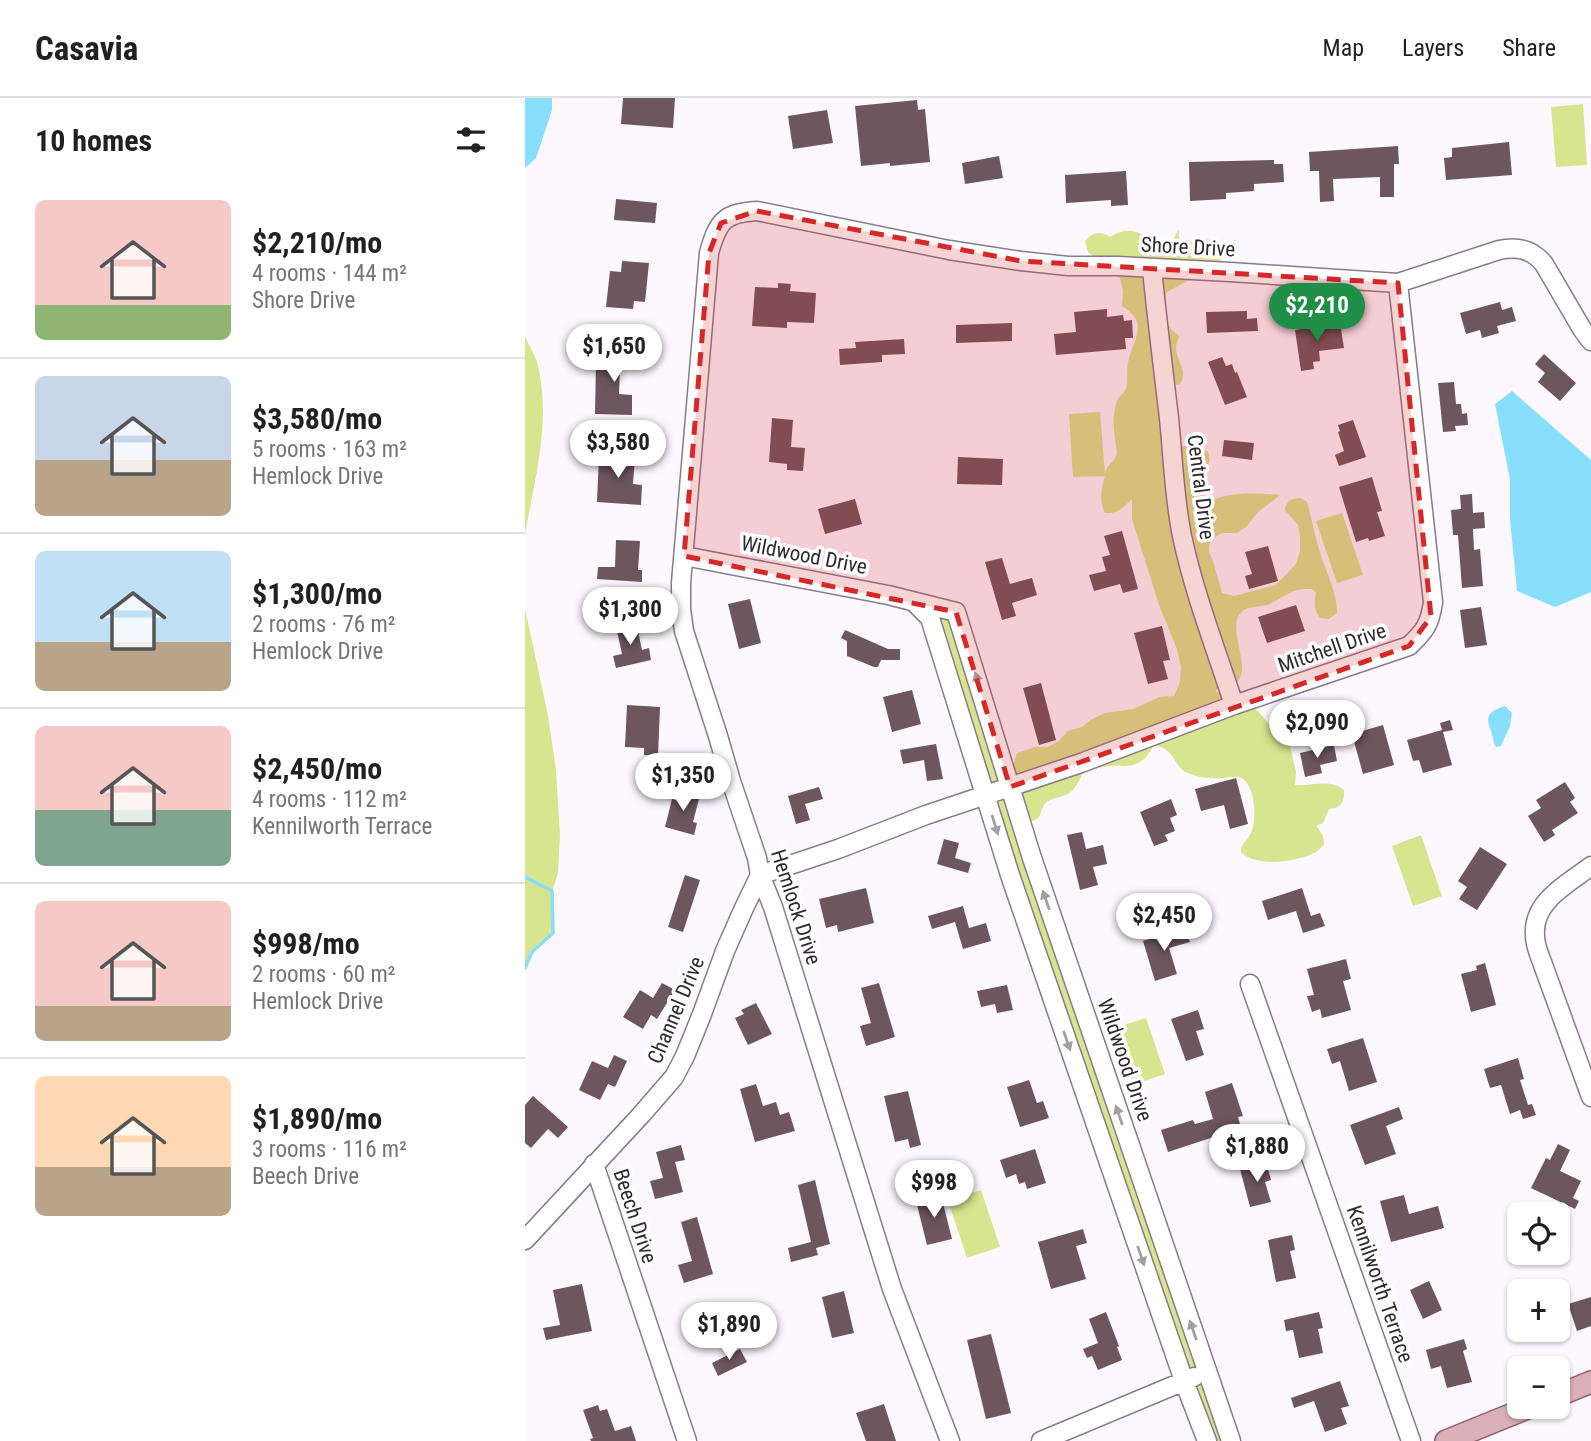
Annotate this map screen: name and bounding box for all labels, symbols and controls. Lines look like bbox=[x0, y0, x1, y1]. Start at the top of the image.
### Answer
text: Casavia bbox=[35, 29, 138, 68]
text: Map bbox=[1323, 34, 1364, 62]
text: Layers bbox=[1402, 34, 1464, 62]
text: Share bbox=[1502, 34, 1556, 62]
icon: filters bbox=[452, 121, 490, 159]
text: 10 homes bbox=[35, 123, 152, 158]
text: $2,210/mo bbox=[252, 225, 382, 260]
icon: home bbox=[91, 228, 175, 312]
street label: Shore Drive bbox=[1140, 233, 1236, 261]
text: 4 rooms · 144 m² bbox=[252, 260, 407, 287]
pin: $2,210 bbox=[1260, 284, 1374, 343]
text: Shore Drive bbox=[252, 287, 355, 314]
text: $2,210 bbox=[1285, 292, 1349, 319]
pin: $1,650 bbox=[557, 324, 671, 384]
text: $1,650 bbox=[582, 333, 646, 360]
text: $3,580/mo bbox=[252, 401, 382, 436]
icon: home bbox=[91, 404, 175, 488]
pin: $3,580 bbox=[561, 420, 675, 480]
text: $3,580 bbox=[586, 429, 650, 456]
street label: Central Drive bbox=[1183, 433, 1219, 541]
text: 5 rooms · 163 m² bbox=[252, 436, 407, 463]
text: Hemlock Drive bbox=[252, 463, 383, 490]
street label: Wildwood Drive bbox=[739, 531, 869, 579]
text: $1,300/mo bbox=[252, 576, 382, 611]
icon: home bbox=[91, 579, 175, 663]
pin: $1,300 bbox=[573, 588, 687, 647]
text: $1,300 bbox=[598, 596, 662, 623]
text: 2 rooms · 76 m² bbox=[252, 611, 395, 638]
street label: Mitchell Drive bbox=[1275, 618, 1389, 678]
text: Hemlock Drive bbox=[252, 638, 383, 665]
one-way arrow bbox=[972, 672, 982, 693]
pin: $2,090 bbox=[1260, 700, 1374, 760]
text: $2,090 bbox=[1285, 709, 1349, 736]
text: $2,450/mo bbox=[252, 751, 382, 786]
icon: home bbox=[91, 754, 175, 838]
pin: $1,350 bbox=[626, 754, 740, 813]
text: $1,350 bbox=[651, 762, 715, 789]
text: 4 rooms · 112 m² bbox=[252, 786, 407, 813]
text: Kennilworth Terrace bbox=[252, 813, 432, 840]
one-way arrow bbox=[990, 815, 1000, 836]
street label: Hemlock Drive bbox=[766, 846, 826, 968]
one-way arrow bbox=[1040, 889, 1051, 910]
pin: $2,450 bbox=[1107, 894, 1221, 953]
text: $2,450 bbox=[1132, 902, 1196, 929]
text: $998/mo bbox=[252, 926, 360, 961]
icon: home bbox=[91, 929, 175, 1013]
street label: Channel Drive bbox=[643, 953, 709, 1067]
text: 2 rooms · 60 m² bbox=[252, 961, 395, 988]
text: Hemlock Drive bbox=[252, 988, 383, 1015]
street label: Wildwood Drive bbox=[1093, 996, 1157, 1125]
one-way arrow bbox=[1062, 1031, 1073, 1052]
text: $1,890/mo bbox=[252, 1101, 382, 1136]
icon: home bbox=[91, 1104, 175, 1188]
one-way arrow bbox=[1114, 1104, 1124, 1125]
pin: $1,880 bbox=[1200, 1124, 1314, 1184]
text: $1,880 bbox=[1225, 1133, 1289, 1160]
text: 3 rooms · 116 m² bbox=[252, 1136, 407, 1163]
pin: $998 bbox=[893, 1160, 975, 1220]
text: Beech Drive bbox=[252, 1163, 359, 1190]
street label: Beech Drive bbox=[608, 1166, 662, 1266]
text: $998 bbox=[911, 1169, 957, 1196]
street label: Kennilworth Terrace bbox=[1342, 1202, 1418, 1366]
map controls bbox=[1507, 1202, 1570, 1419]
button: locate bbox=[1507, 1202, 1570, 1265]
one-way arrow bbox=[1136, 1246, 1147, 1267]
button: + bbox=[1507, 1279, 1570, 1342]
pin: $1,890 bbox=[672, 1302, 786, 1362]
text: $1,890 bbox=[697, 1311, 761, 1338]
one-way arrow bbox=[1187, 1319, 1198, 1340]
button: − bbox=[1507, 1356, 1570, 1419]

